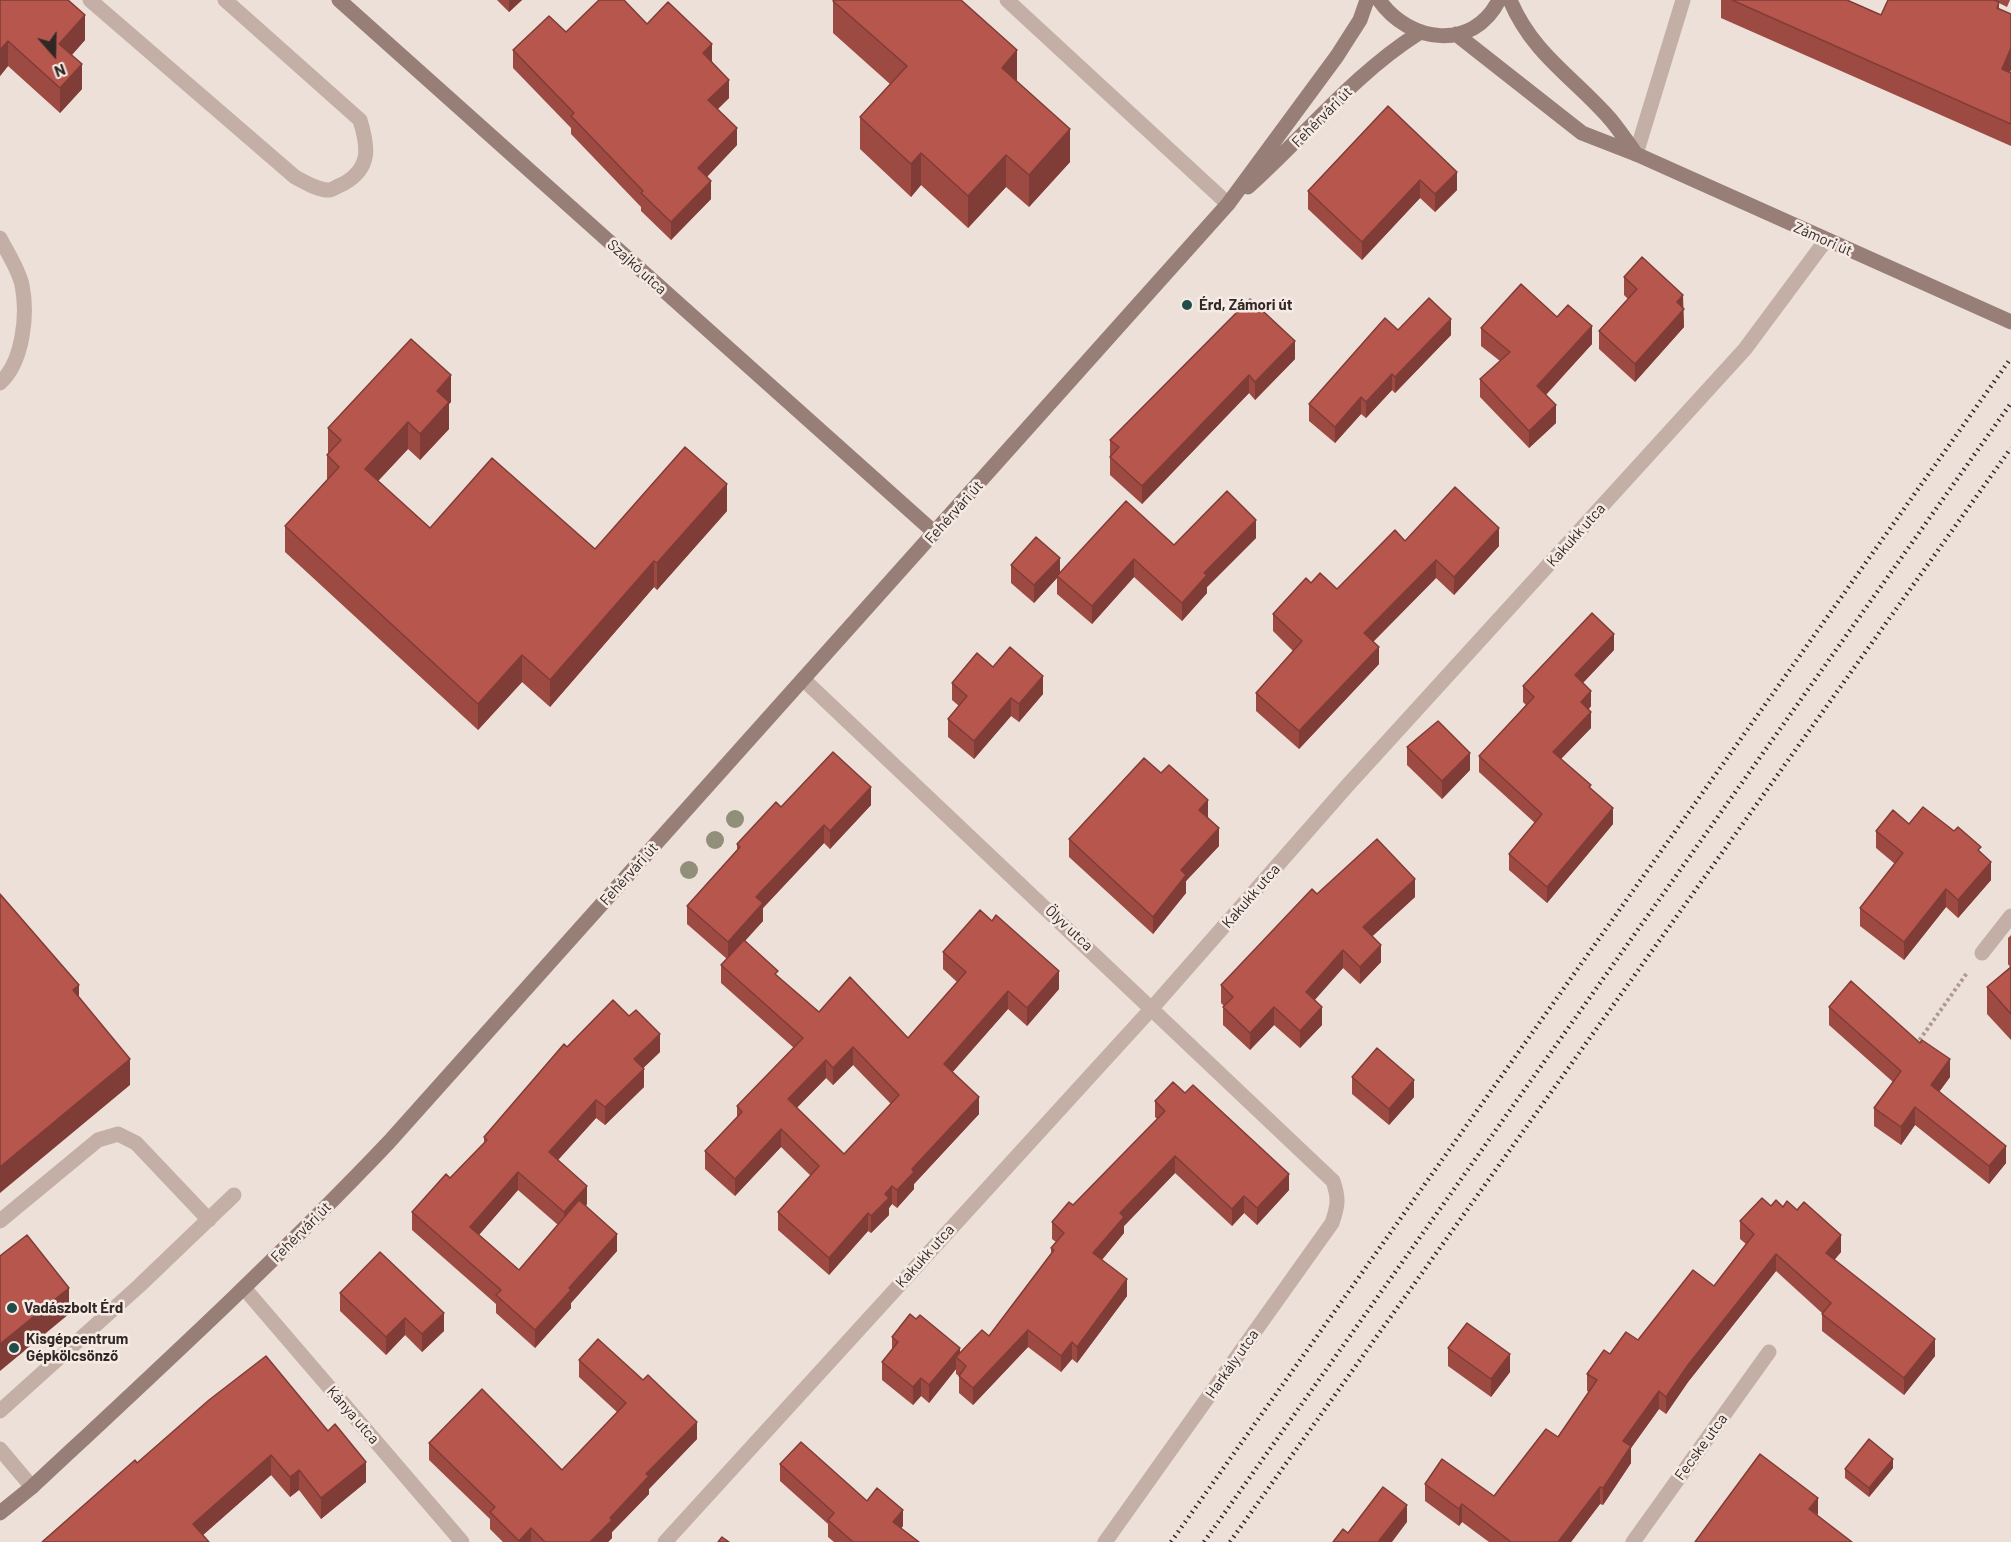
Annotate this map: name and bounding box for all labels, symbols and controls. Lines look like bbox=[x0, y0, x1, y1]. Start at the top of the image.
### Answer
north arrow bbox=[24, 24, 84, 84]
text: N bbox=[52, 61, 69, 82]
street label: Fehérvári út bbox=[1288, 83, 1356, 151]
street label: Zámori út bbox=[1791, 218, 1855, 260]
street label: Szajkó utca bbox=[604, 236, 670, 298]
place label: Érd, Zámori út bbox=[1199, 296, 1292, 314]
marker: Érd, Zámori út bbox=[1180, 298, 1194, 312]
street label: Fehérvári út bbox=[921, 477, 987, 547]
street label: Kakukk utca bbox=[1543, 500, 1609, 570]
street label: Fehérvári út bbox=[596, 839, 662, 909]
street label: Kakukk utca bbox=[1218, 860, 1284, 932]
street label: Ölyv utca bbox=[1041, 901, 1097, 955]
street label: Fehérvári út bbox=[267, 1198, 335, 1266]
street label: Kakukk utca bbox=[892, 1221, 958, 1291]
place label: Vadászbolt Érd bbox=[24, 1299, 123, 1317]
marker: Vadászbolt Érd bbox=[5, 1301, 19, 1315]
street label: Harkály utca bbox=[1202, 1326, 1262, 1402]
place label: Kisgépcentrum Gépkölcsönző bbox=[26, 1330, 128, 1365]
marker: Kisgépcentrum Gépkölcsönző bbox=[7, 1341, 21, 1355]
street label: Kánya utca bbox=[323, 1382, 383, 1448]
street label: Fecske utca bbox=[1671, 1410, 1731, 1484]

